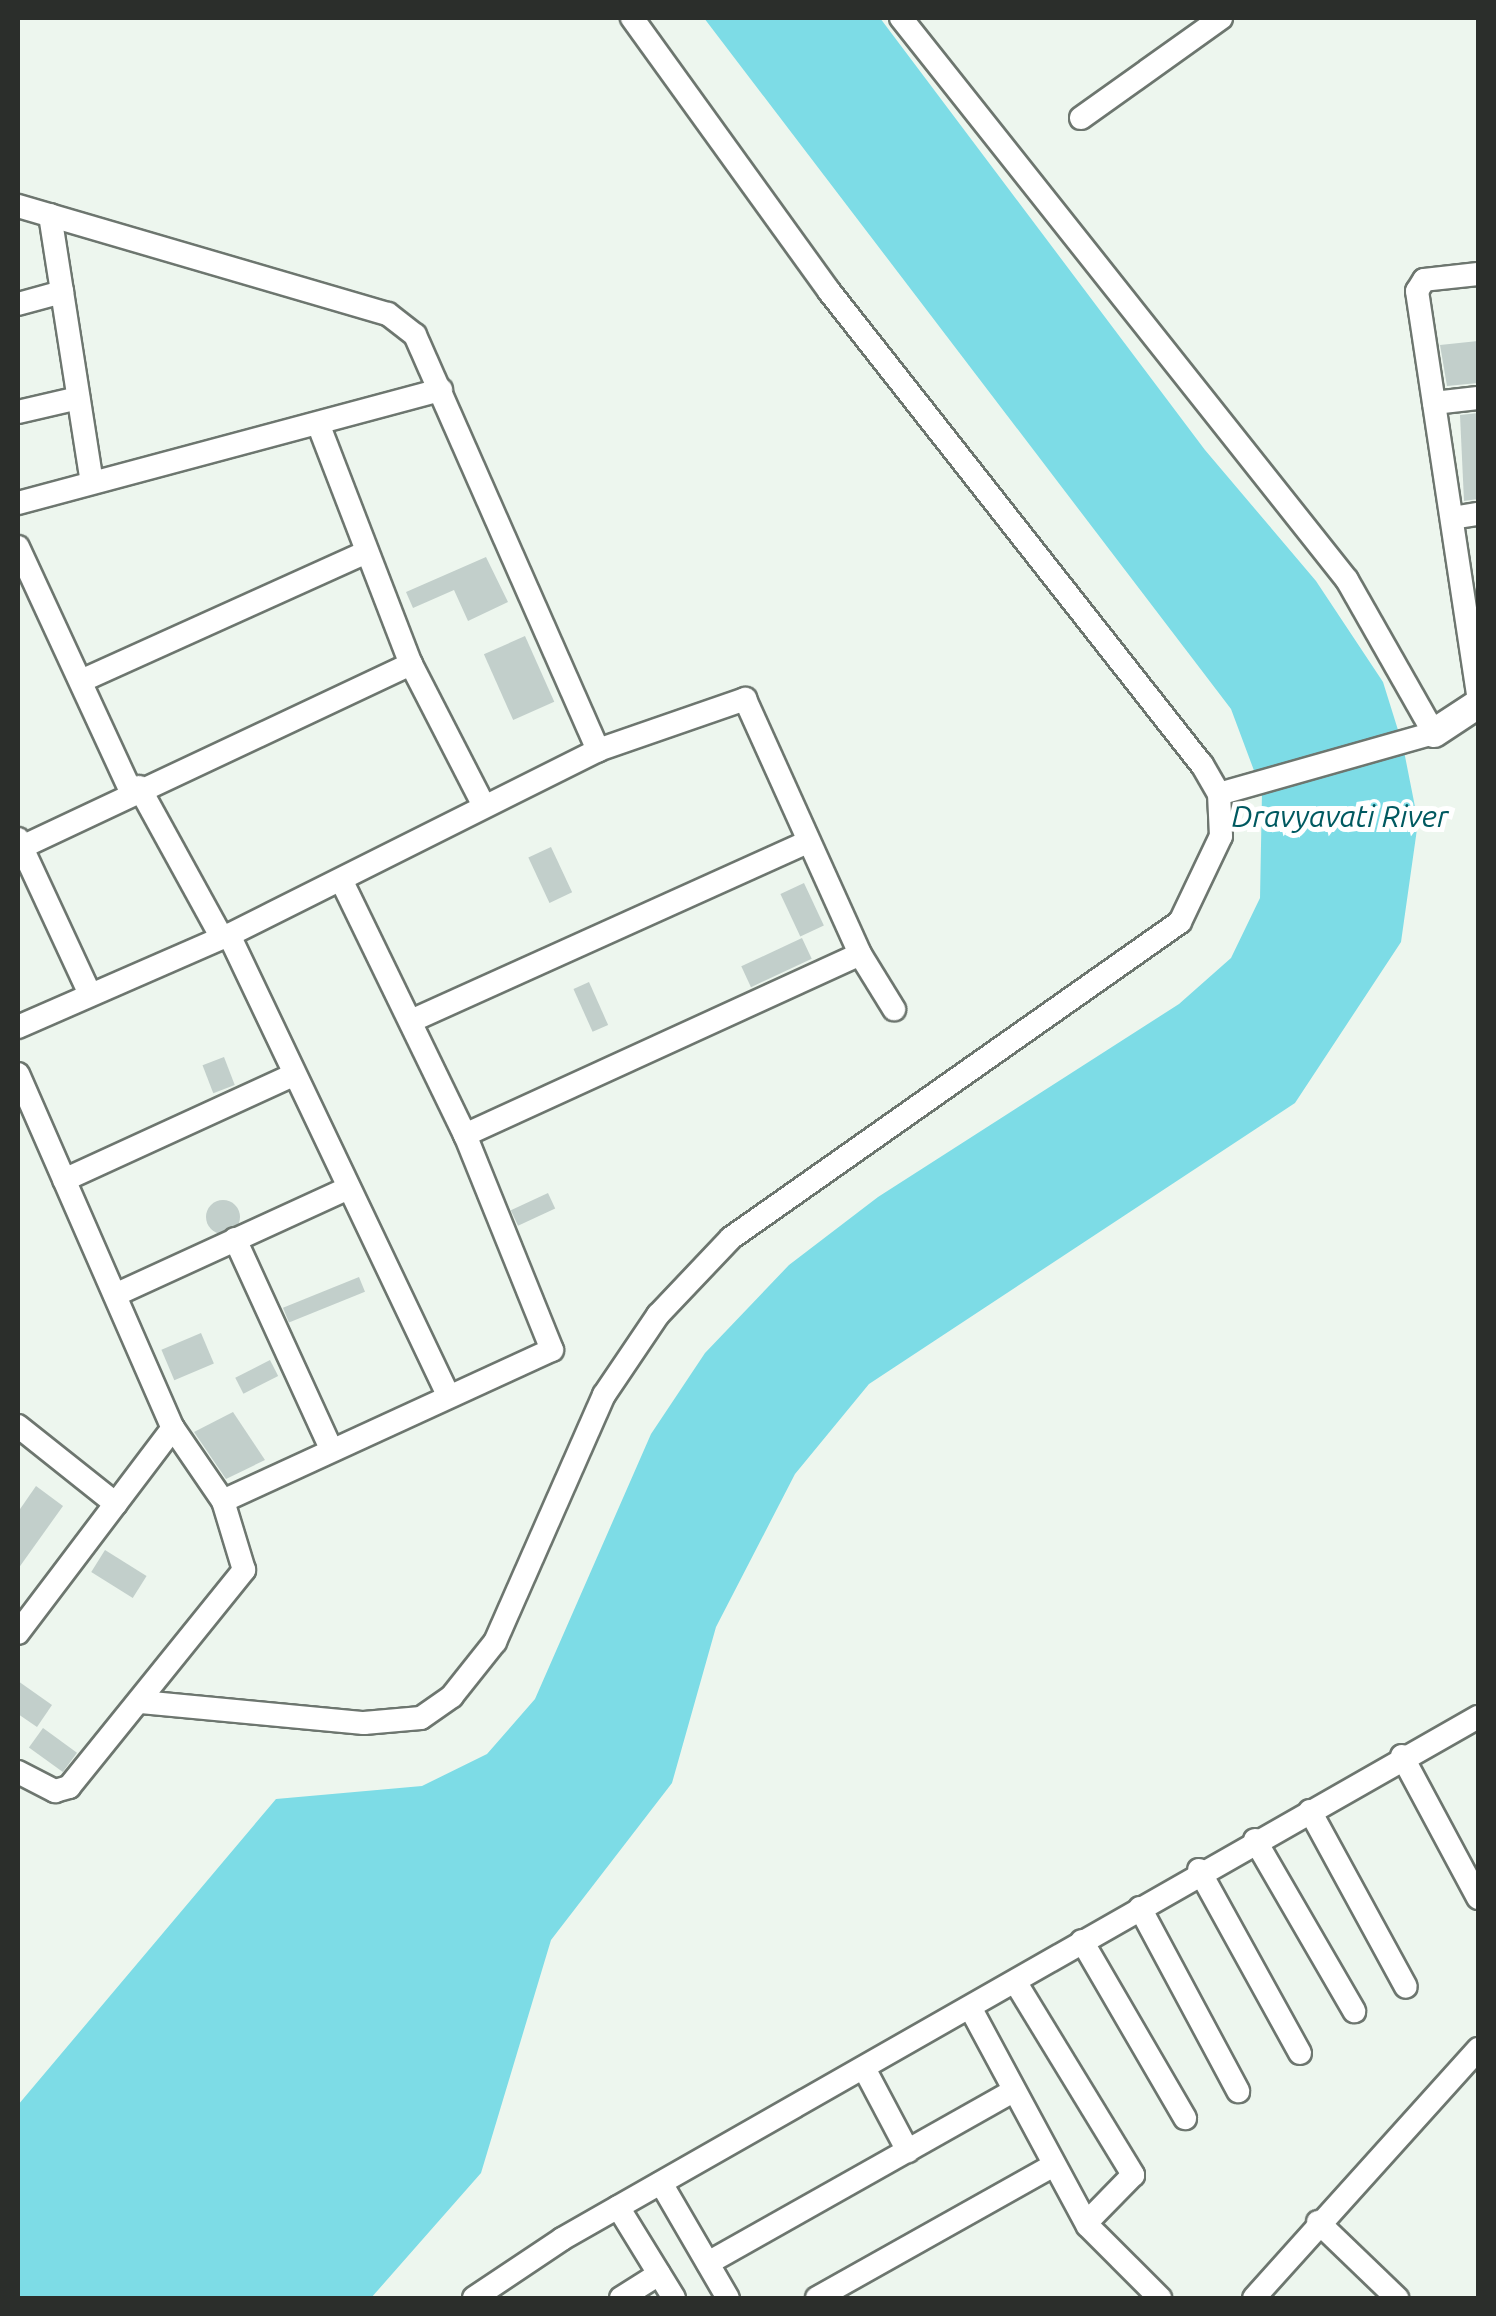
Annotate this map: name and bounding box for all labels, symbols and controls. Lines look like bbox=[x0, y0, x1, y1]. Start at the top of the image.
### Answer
water label: Dravyavati River bbox=[1232, 798, 1448, 834]

